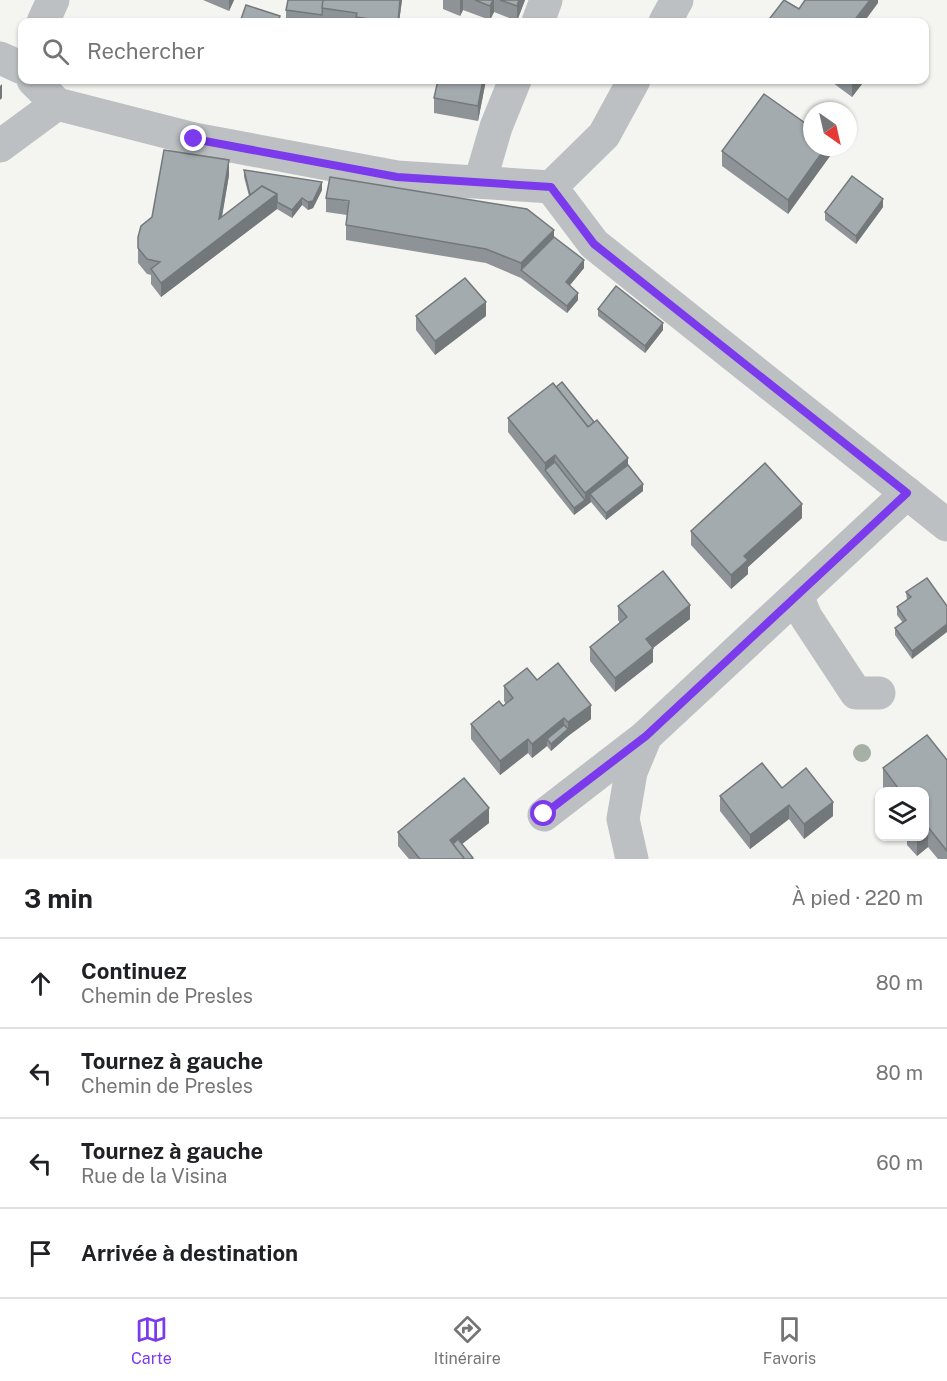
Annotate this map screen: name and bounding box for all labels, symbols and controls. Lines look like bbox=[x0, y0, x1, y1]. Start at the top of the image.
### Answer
search box bbox=[18, 18, 929, 84]
icon: search bbox=[39, 35, 72, 68]
text: Rechercher bbox=[87, 38, 205, 64]
north arrow bbox=[803, 102, 857, 156]
route end bbox=[180, 125, 206, 151]
map controls bbox=[875, 787, 929, 841]
button: layers bbox=[875, 787, 929, 841]
route start bbox=[530, 800, 556, 826]
text: 3 min bbox=[24, 883, 93, 914]
text: À pied · 220 m bbox=[791, 886, 923, 910]
text: Continuez bbox=[81, 958, 187, 984]
icon: ahead bbox=[24, 967, 57, 1000]
text: 80 m bbox=[876, 971, 923, 995]
text: Chemin de Presles bbox=[81, 984, 253, 1008]
text: Tournez à gauche bbox=[81, 1048, 263, 1074]
icon: left bbox=[24, 1057, 57, 1090]
text: 80 m bbox=[876, 1061, 923, 1085]
text: Chemin de Presles bbox=[81, 1074, 253, 1098]
text: Tournez à gauche bbox=[81, 1138, 263, 1164]
icon: left bbox=[24, 1147, 57, 1180]
text: 60 m bbox=[876, 1151, 923, 1175]
text: Rue de la Visina bbox=[81, 1164, 227, 1188]
icon: arrive bbox=[24, 1237, 57, 1270]
text: Arrivée à destination bbox=[81, 1240, 298, 1266]
tab: Carte bbox=[131, 1313, 172, 1368]
tab: Itinéraire bbox=[434, 1313, 501, 1368]
tab: Favoris bbox=[763, 1313, 816, 1368]

